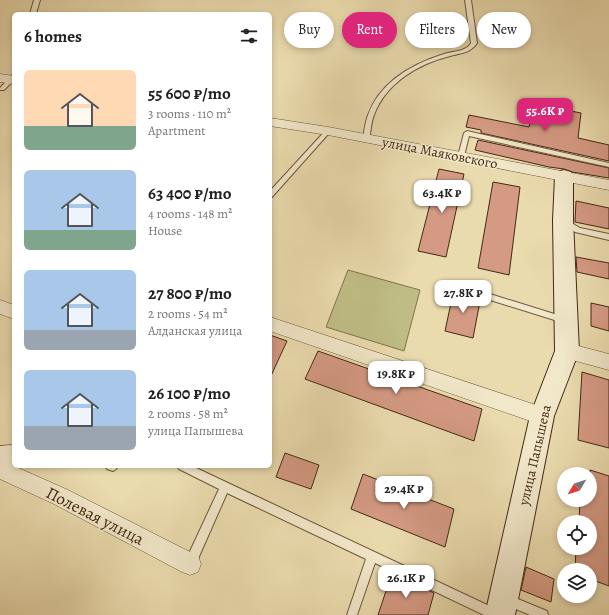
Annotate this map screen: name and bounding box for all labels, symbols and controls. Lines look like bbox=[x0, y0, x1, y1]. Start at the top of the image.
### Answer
chip: Buy bbox=[284, 12, 334, 48]
chip: Rent bbox=[342, 12, 397, 48]
chip: Filters bbox=[405, 12, 469, 48]
chip: New bbox=[477, 12, 531, 48]
text: 6 homes bbox=[24, 25, 82, 48]
icon: filters bbox=[238, 25, 260, 47]
text: 55 600 ₽/mo bbox=[148, 82, 231, 105]
icon: home bbox=[56, 86, 104, 134]
pin: 55.6K ₽ bbox=[508, 98, 582, 132]
text: 55.6K ₽ bbox=[526, 102, 564, 119]
text: 3 rooms · 110 m² bbox=[148, 105, 231, 122]
text: Apartment bbox=[148, 122, 206, 139]
street label: улица Маяковского bbox=[380, 132, 499, 174]
pin: 63.4K ₽ bbox=[405, 180, 479, 214]
text: 63 400 ₽/mo bbox=[148, 182, 232, 205]
text: 63.4K ₽ bbox=[423, 184, 461, 201]
icon: home bbox=[56, 186, 104, 234]
text: 4 rooms · 148 m² bbox=[148, 205, 232, 222]
text: House bbox=[148, 222, 182, 239]
pin: 27.8K ₽ bbox=[426, 280, 500, 314]
text: 27 800 ₽/mo bbox=[148, 282, 232, 305]
text: 27.8K ₽ bbox=[443, 284, 483, 301]
icon: home bbox=[56, 286, 104, 334]
text: 2 rooms · 54 m² bbox=[148, 305, 227, 322]
text: Алданская улица bbox=[148, 322, 242, 339]
pin: 19.8K ₽ bbox=[359, 361, 433, 395]
text: 19.8K ₽ bbox=[377, 365, 415, 382]
text: 26 100 ₽/mo bbox=[148, 382, 231, 405]
icon: home bbox=[56, 386, 104, 434]
street label: улица Папышева bbox=[514, 402, 556, 508]
text: 2 rooms · 58 m² bbox=[148, 405, 228, 422]
text: улица Папышева bbox=[148, 422, 244, 439]
north arrow bbox=[557, 467, 597, 507]
map controls bbox=[557, 467, 597, 603]
pin: 29.4K ₽ bbox=[367, 476, 441, 510]
text: 29.4K ₽ bbox=[384, 480, 424, 497]
street label: Полевая улица bbox=[42, 481, 148, 551]
button: locate bbox=[557, 515, 597, 555]
button: layers bbox=[557, 563, 597, 603]
pin: 26.1K ₽ bbox=[369, 565, 443, 599]
text: 26.1K ₽ bbox=[387, 569, 425, 586]

